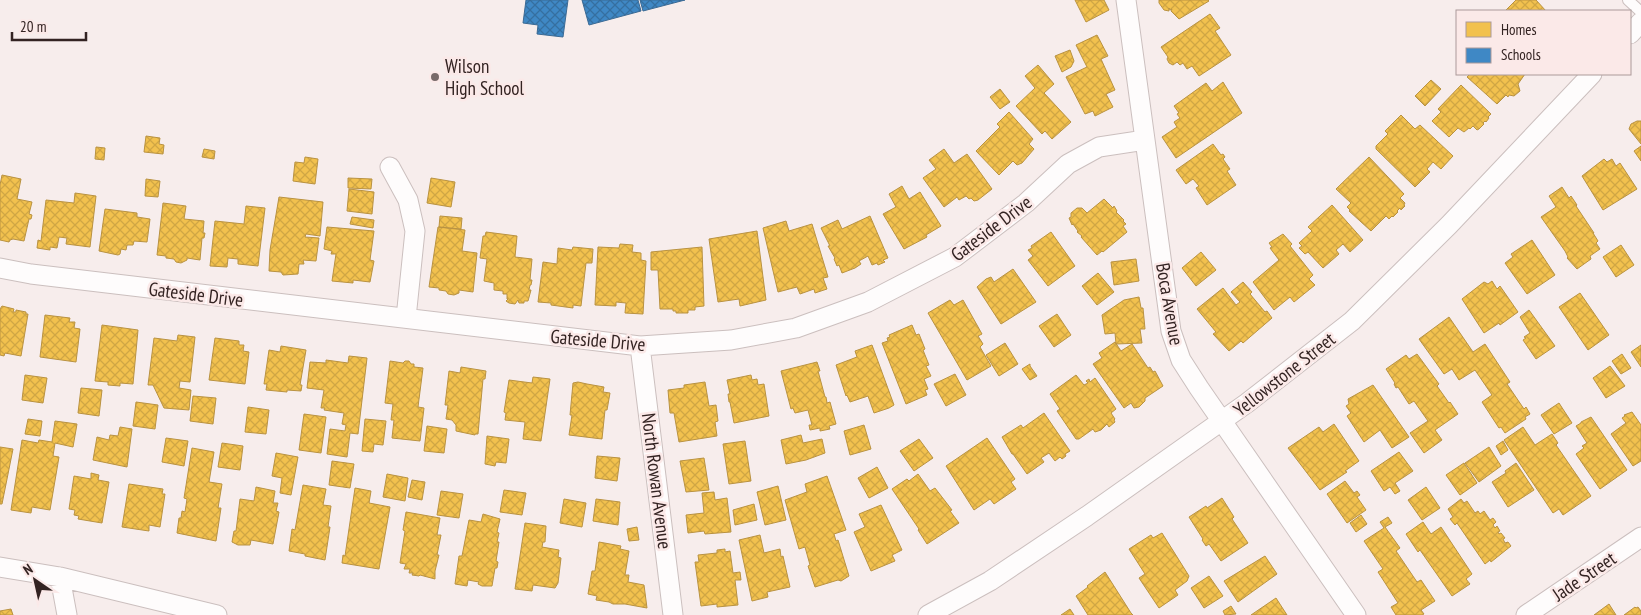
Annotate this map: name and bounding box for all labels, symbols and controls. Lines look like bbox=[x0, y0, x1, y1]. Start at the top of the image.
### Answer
scale bar bbox=[12, 10, 86, 42]
legend bbox=[1456, 10, 1631, 75]
text: 20 m bbox=[20, 17, 46, 36]
text: Homes bbox=[1501, 20, 1537, 39]
text: Schools bbox=[1501, 45, 1541, 64]
place label: Wilson High School bbox=[445, 54, 525, 100]
marker: Wilson High School bbox=[429, 71, 441, 83]
street label: Gateside Drive bbox=[946, 190, 1036, 266]
street label: Boca Avenue bbox=[1151, 261, 1189, 347]
street label: Gateside Drive bbox=[147, 276, 245, 312]
street label: Gateside Drive bbox=[550, 324, 647, 356]
street label: Yellowstone Street bbox=[1228, 326, 1340, 421]
street label: North Rowan Avenue bbox=[637, 412, 677, 551]
street label: Jade Street bbox=[1547, 546, 1621, 607]
north arrow bbox=[10, 555, 60, 605]
text: N bbox=[20, 560, 36, 579]

